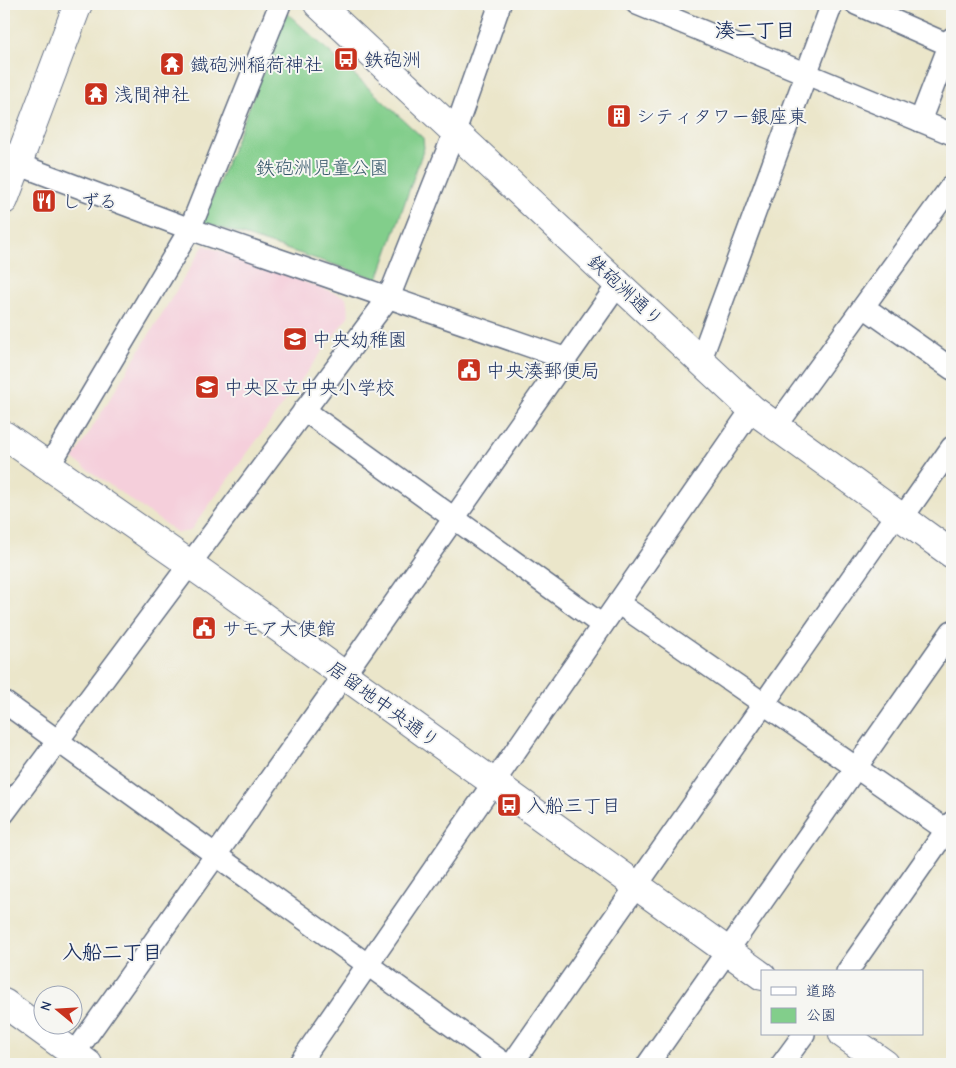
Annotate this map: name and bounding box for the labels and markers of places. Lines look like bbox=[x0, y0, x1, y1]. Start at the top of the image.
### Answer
bus stop icon: 鉄砲洲 bbox=[333, 46, 359, 72]
place label: 鉄砲洲 bbox=[364, 49, 421, 71]
temple icon: 鐡砲洲稲荷神社 bbox=[159, 51, 185, 77]
place label: 鐡砲洲稲荷神社 bbox=[190, 54, 323, 76]
temple icon: 浅間神社 bbox=[83, 81, 109, 107]
place label: 浅間神社 bbox=[114, 84, 190, 106]
building icon: シティタワー銀座東 bbox=[606, 103, 632, 129]
place label: シティタワー銀座東 bbox=[636, 106, 807, 128]
restaurant icon: しずる bbox=[31, 188, 57, 214]
place label: しずる bbox=[62, 191, 118, 213]
school or university icon: 中央幼稚園 bbox=[282, 326, 308, 352]
place label: 中央幼稚園 bbox=[312, 329, 407, 351]
public building icon: 中央湊郵便局 bbox=[456, 357, 482, 383]
place label: 中央湊郵便局 bbox=[486, 360, 600, 382]
school or university icon: 中央区立中央小学校 bbox=[194, 374, 220, 400]
place label: 中央区立中央小学校 bbox=[224, 377, 395, 399]
public building icon: サモア大使館 bbox=[191, 615, 217, 641]
place label: サモア大使館 bbox=[222, 618, 336, 640]
bus stop icon: 入船三丁目 bbox=[496, 792, 522, 818]
place label: 入船三丁目 bbox=[526, 795, 621, 817]

